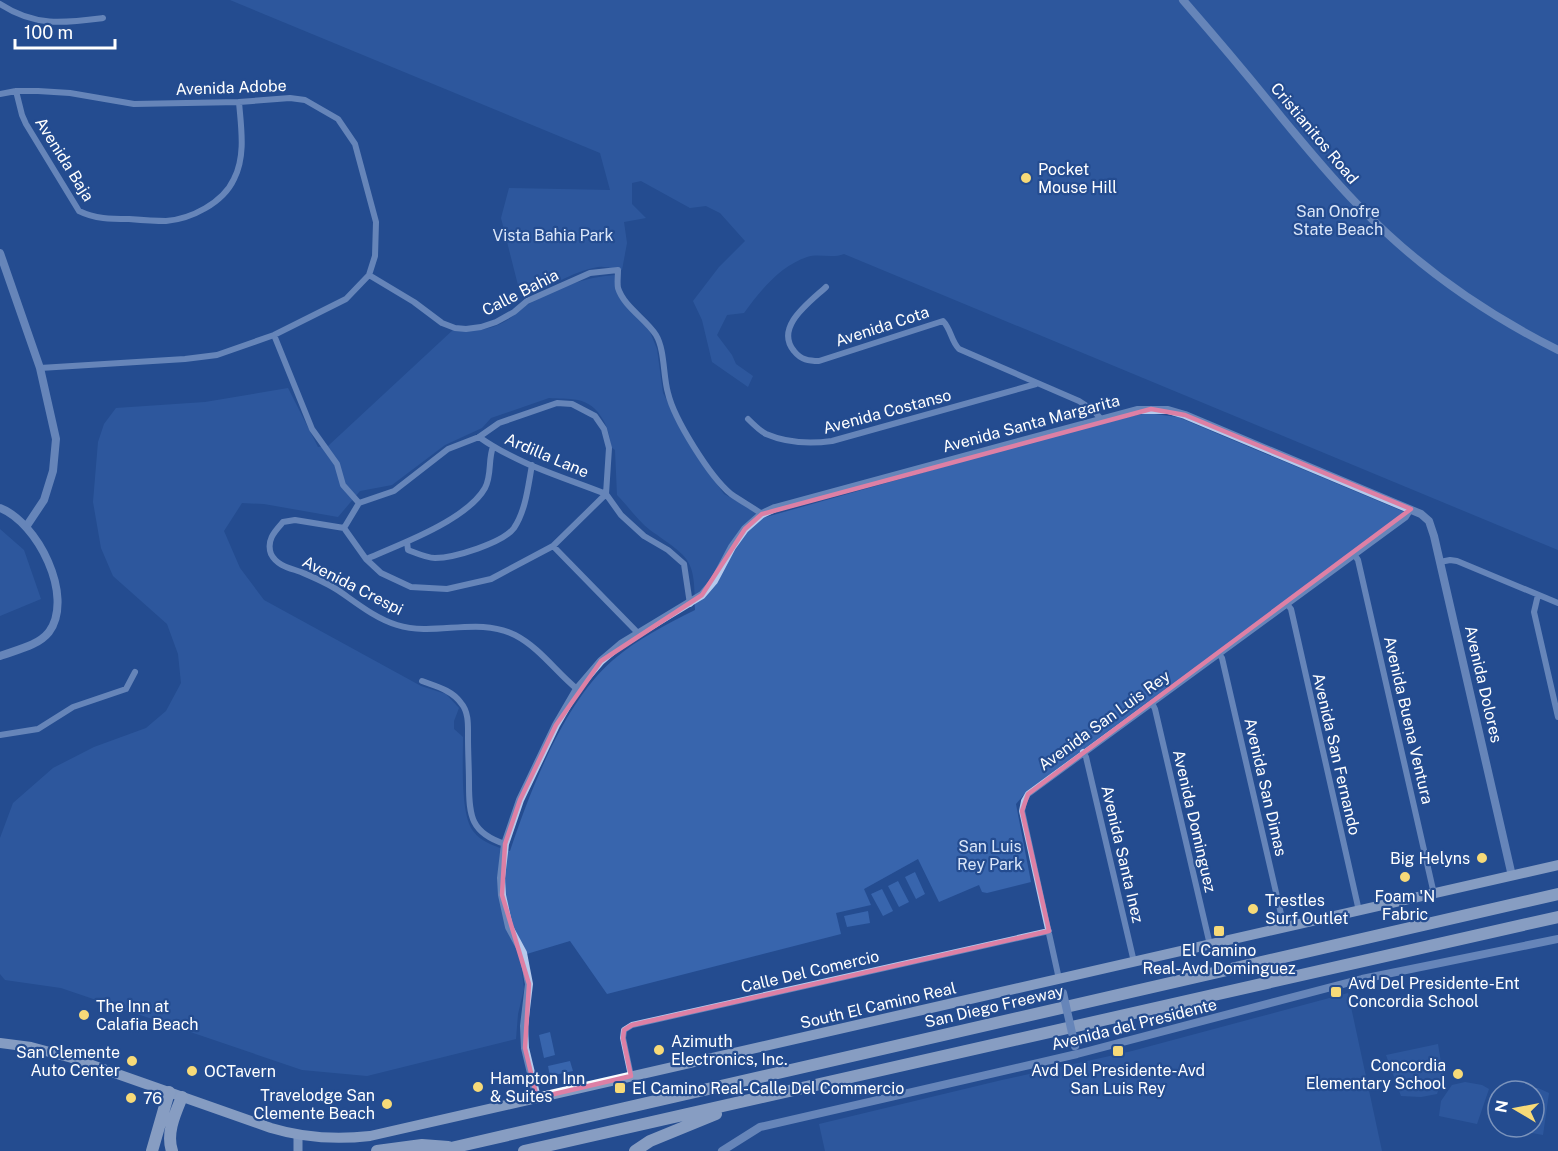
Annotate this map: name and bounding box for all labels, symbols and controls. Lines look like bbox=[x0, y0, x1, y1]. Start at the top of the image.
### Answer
scale bar bbox=[15, 12, 116, 50]
text: 100 m bbox=[24, 22, 73, 43]
street label: Avenida Adobe bbox=[175, 76, 287, 99]
street label: Cristianitos Road bbox=[1267, 79, 1362, 188]
street label: Avenida Baja bbox=[31, 114, 98, 205]
place label: Pocket Mouse Hill bbox=[1038, 160, 1117, 197]
marker: Pocket Mouse Hill bbox=[1019, 171, 1033, 185]
park label: San Onofre State Beach bbox=[1293, 202, 1383, 239]
park label: Vista Bahia Park bbox=[492, 226, 614, 245]
street label: Calle Bahia bbox=[479, 265, 562, 320]
street label: Avenida Cota bbox=[833, 302, 931, 351]
street label: Avenida Costanso bbox=[821, 385, 953, 438]
street label: Avenida Santa Margarita bbox=[940, 391, 1122, 456]
street label: Ardilla Lane bbox=[502, 429, 592, 482]
street label: Avenida Crespi bbox=[299, 552, 406, 619]
street label: Avenida Dolores bbox=[1461, 624, 1506, 745]
street label: Avenida Buena Ventura bbox=[1380, 634, 1437, 806]
street label: Avenida San Luis Rey bbox=[1035, 666, 1174, 775]
street label: Avenida San Fernando bbox=[1309, 671, 1364, 837]
street label: Avenida San Dimas bbox=[1240, 716, 1291, 858]
street label: Avenida Dominguez bbox=[1169, 748, 1220, 895]
street label: Avenida Santa Inez bbox=[1097, 784, 1148, 925]
park label: San Luis Rey Park bbox=[957, 837, 1023, 874]
place label: Big Helyns bbox=[1390, 849, 1470, 868]
marker: Big Helyns bbox=[1475, 851, 1489, 865]
marker: Foam 'N Fabric bbox=[1398, 870, 1412, 884]
place label: Foam 'N Fabric bbox=[1375, 887, 1435, 924]
place label: Trestles Surf Outlet bbox=[1265, 891, 1348, 928]
marker: Trestles Surf Outlet bbox=[1246, 902, 1260, 916]
marker: El Camino Real-Avd Dominguez bbox=[1212, 924, 1226, 938]
place label: El Camino Real-Avd Dominguez bbox=[1142, 941, 1296, 978]
street label: Calle Del Comercio bbox=[739, 946, 881, 997]
place label: Avd Del Presidente-Ent Concordia School bbox=[1348, 974, 1520, 1011]
street label: South El Camino Real bbox=[798, 978, 958, 1033]
street label: San Diego Freeway bbox=[923, 981, 1066, 1032]
marker: Avd Del Presidente-Ent Concordia School bbox=[1329, 985, 1343, 999]
street label: Avenida del Presidente bbox=[1049, 995, 1219, 1054]
place label: The Inn at Calafia Beach bbox=[96, 997, 198, 1034]
marker: The Inn at Calafia Beach bbox=[77, 1008, 91, 1022]
place label: Azimuth Electronics, Inc. bbox=[671, 1032, 788, 1069]
place label: San Clemente Auto Center bbox=[16, 1043, 120, 1080]
marker: Azimuth Electronics, Inc. bbox=[652, 1043, 666, 1057]
marker: Avd Del Presidente-Avd San Luis Rey bbox=[1111, 1044, 1125, 1058]
marker: San Clemente Auto Center bbox=[125, 1054, 139, 1068]
place label: Concordia Elementary School bbox=[1306, 1056, 1446, 1093]
place label: Avd Del Presidente-Avd San Luis Rey bbox=[1031, 1061, 1205, 1098]
place label: OCTavern bbox=[204, 1062, 276, 1081]
marker: OCTavern bbox=[185, 1064, 199, 1078]
marker: Concordia Elementary School bbox=[1451, 1067, 1465, 1081]
place label: Hampton Inn & Suites bbox=[490, 1069, 585, 1106]
place label: El Camino Real-Calle Del Commercio bbox=[632, 1079, 904, 1098]
north arrow bbox=[1486, 1079, 1546, 1139]
marker: Hampton Inn & Suites bbox=[471, 1080, 485, 1094]
marker: El Camino Real-Calle Del Commercio bbox=[613, 1081, 627, 1095]
place label: Travelodge San Clemente Beach bbox=[253, 1086, 375, 1123]
place label: 76 bbox=[143, 1089, 162, 1108]
marker: 76 bbox=[124, 1091, 138, 1105]
marker: Travelodge San Clemente Beach bbox=[380, 1097, 394, 1111]
text: N bbox=[1491, 1099, 1512, 1114]

